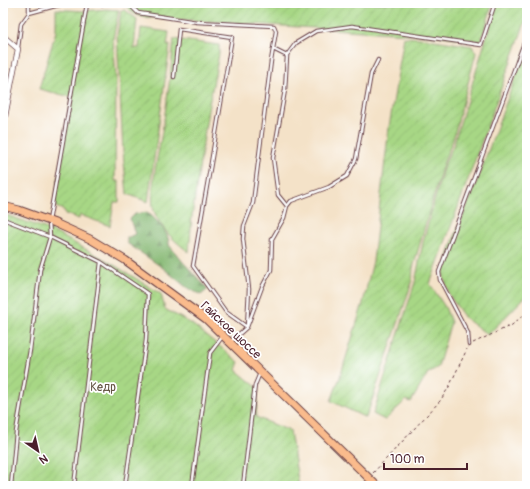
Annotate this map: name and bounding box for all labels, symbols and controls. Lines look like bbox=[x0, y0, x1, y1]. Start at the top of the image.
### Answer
street label: Гайское шоссе bbox=[197, 298, 264, 362]
park label: Кедр bbox=[90, 380, 116, 395]
north arrow bbox=[18, 431, 58, 471]
scale bar bbox=[384, 445, 467, 471]
text: N bbox=[36, 451, 50, 467]
text: 100 m bbox=[390, 452, 425, 467]

